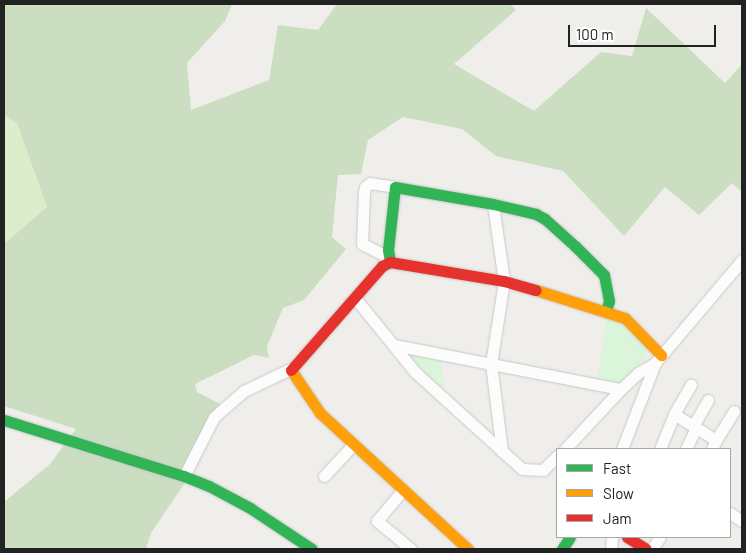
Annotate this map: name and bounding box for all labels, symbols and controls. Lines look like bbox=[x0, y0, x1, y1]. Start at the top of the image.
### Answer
scale bar bbox=[571, 15, 718, 47]
text: 100 m bbox=[576, 25, 614, 43]
legend bbox=[556, 448, 731, 538]
text: Fast bbox=[603, 459, 631, 477]
text: Slow bbox=[603, 484, 634, 502]
text: Jam bbox=[603, 509, 632, 527]

